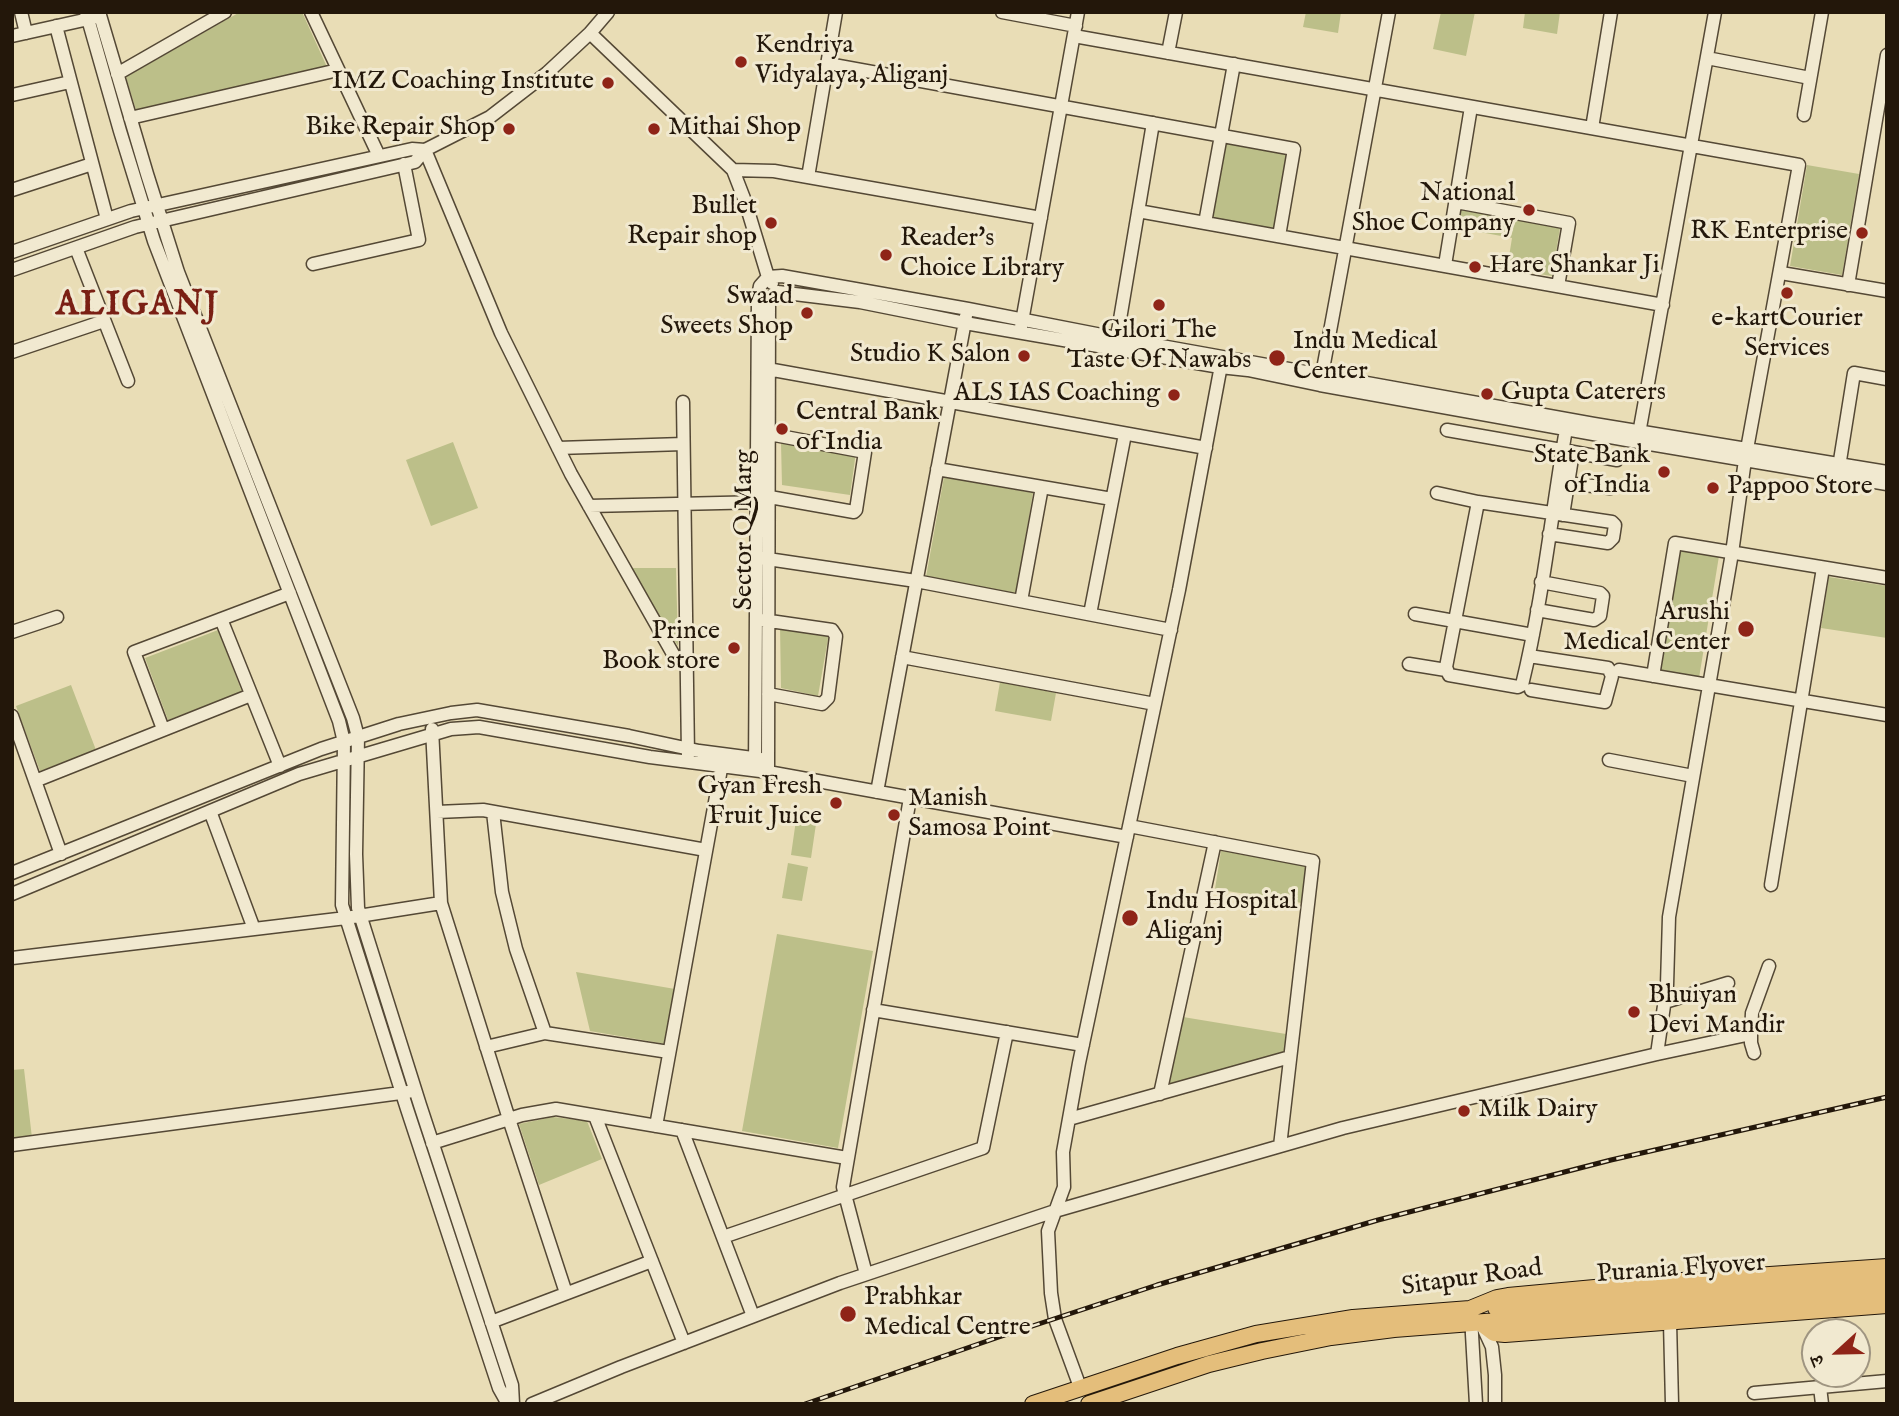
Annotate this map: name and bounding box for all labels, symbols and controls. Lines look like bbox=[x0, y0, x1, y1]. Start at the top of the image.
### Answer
place label: Kendriya Vidyalaya, Aliganj bbox=[755, 31, 948, 92]
marker: Kendriya Vidyalaya, Aliganj bbox=[733, 54, 749, 70]
place label: IMZ Coaching Institute bbox=[332, 67, 594, 99]
marker: IMZ Coaching Institute bbox=[600, 75, 616, 91]
place label: Bike Repair Shop bbox=[305, 113, 495, 145]
place label: Mithai Shop bbox=[668, 113, 801, 145]
marker: Bike Repair Shop bbox=[501, 121, 517, 137]
marker: Mithai Shop bbox=[646, 121, 662, 137]
place label: National Shoe Company bbox=[1352, 179, 1515, 241]
place label: Bullet Repair shop bbox=[627, 192, 757, 254]
marker: National Shoe Company bbox=[1521, 202, 1537, 218]
marker: Bullet Repair shop bbox=[763, 215, 779, 231]
place label: RK Enterprise bbox=[1690, 217, 1848, 249]
place label: Reader's Choice Library bbox=[900, 224, 1064, 286]
marker: RK Enterprise bbox=[1854, 225, 1870, 241]
marker: Reader's Choice Library bbox=[878, 247, 894, 263]
place label: Hare Shankar Ji bbox=[1489, 251, 1660, 283]
marker: Hare Shankar Ji bbox=[1467, 259, 1483, 275]
place label: Swaad Sweets Shop bbox=[660, 282, 793, 344]
marker: e-kartCourier Services bbox=[1779, 285, 1795, 301]
district label: ALIGANJ bbox=[57, 287, 219, 327]
marker: Gilori The Taste Of Nawabs bbox=[1151, 297, 1167, 313]
place label: e-kartCourier Services bbox=[1711, 304, 1863, 366]
marker: Swaad Sweets Shop bbox=[799, 305, 815, 321]
place label: Gilori The Taste Of Nawabs bbox=[1067, 316, 1251, 378]
place label: Indu Medical Center bbox=[1293, 327, 1437, 388]
place label: Studio K Salon bbox=[850, 340, 1010, 372]
marker: Studio K Salon bbox=[1016, 348, 1032, 364]
marker: Indu Medical Center bbox=[1267, 348, 1287, 368]
place label: Gupta Caterers bbox=[1501, 378, 1666, 410]
place label: ALS IAS Coaching bbox=[953, 379, 1160, 411]
marker: Gupta Caterers bbox=[1479, 386, 1495, 402]
marker: ALS IAS Coaching bbox=[1166, 387, 1182, 403]
place label: Central Bank of India bbox=[796, 398, 939, 460]
marker: Central Bank of India bbox=[774, 421, 790, 437]
place label: State Bank of India bbox=[1534, 441, 1650, 503]
street label: Sector Q Marg bbox=[730, 450, 762, 610]
marker: State Bank of India bbox=[1656, 464, 1672, 480]
place label: Pappoo Store bbox=[1727, 472, 1873, 504]
marker: Pappoo Store bbox=[1705, 480, 1721, 496]
place label: Arushi Medical Center bbox=[1563, 598, 1730, 660]
place label: Prince Book store bbox=[602, 617, 720, 678]
marker: Arushi Medical Center bbox=[1736, 619, 1756, 639]
marker: Prince Book store bbox=[726, 640, 742, 656]
place label: Gyan Fresh Fruit Juice bbox=[697, 772, 822, 834]
place label: Manish Samosa Point bbox=[908, 784, 1051, 846]
marker: Gyan Fresh Fruit Juice bbox=[828, 795, 844, 811]
marker: Manish Samosa Point bbox=[886, 807, 902, 823]
place label: Indu Hospital Aliganj bbox=[1146, 887, 1297, 948]
marker: Indu Hospital Aliganj bbox=[1120, 908, 1140, 928]
place label: Bhuiyan Devi Mandir bbox=[1648, 981, 1785, 1042]
marker: Bhuiyan Devi Mandir bbox=[1626, 1004, 1642, 1020]
place label: Milk Dairy bbox=[1478, 1095, 1598, 1127]
marker: Milk Dairy bbox=[1456, 1103, 1472, 1119]
street label: Purania Flyover bbox=[1595, 1249, 1767, 1291]
street label: Sitapur Road bbox=[1400, 1254, 1544, 1304]
place label: Prabhkar Medical Centre bbox=[864, 1283, 1031, 1344]
marker: Prabhkar Medical Centre bbox=[838, 1304, 858, 1324]
north arrow bbox=[1801, 1318, 1871, 1388]
text: उ bbox=[1805, 1351, 1831, 1369]

